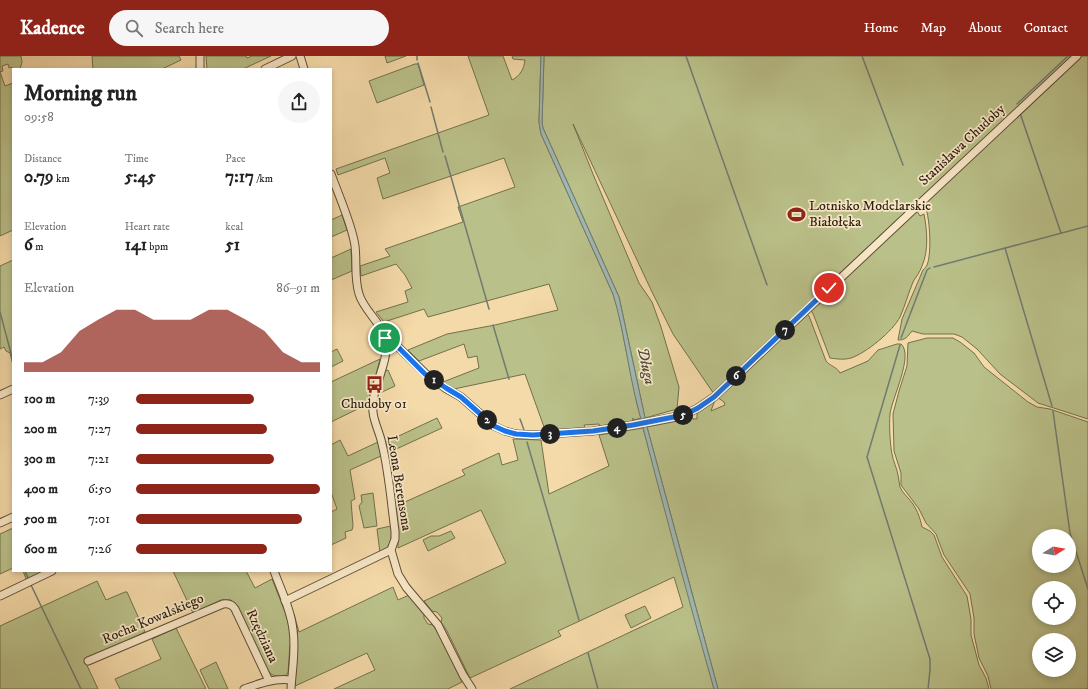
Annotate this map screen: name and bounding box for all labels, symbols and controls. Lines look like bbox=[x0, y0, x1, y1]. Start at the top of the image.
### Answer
search box bbox=[109, 10, 389, 46]
text: Kadence bbox=[20, 17, 85, 40]
icon: search bbox=[123, 17, 145, 39]
text: Search here bbox=[155, 19, 224, 38]
text: Home bbox=[864, 19, 898, 37]
text: Map bbox=[920, 19, 946, 37]
text: About bbox=[968, 19, 1002, 37]
text: Contact bbox=[1024, 19, 1068, 37]
text: Morning run bbox=[24, 80, 137, 107]
button: share bbox=[278, 81, 320, 123]
street label: Stanisława Chudoby bbox=[915, 100, 1009, 190]
text: 09:58 bbox=[24, 109, 54, 125]
text: Distance bbox=[24, 152, 62, 166]
text: Time bbox=[125, 152, 149, 166]
text: Pace bbox=[225, 152, 246, 166]
text: 0.79 bbox=[24, 166, 54, 188]
text: 5:45 bbox=[125, 166, 156, 188]
text: 7:17 bbox=[225, 166, 254, 188]
text: km bbox=[54, 172, 70, 186]
text: /km bbox=[254, 172, 273, 186]
place label: Lotnisko Modelarskie Białołęka bbox=[809, 197, 931, 231]
sports icon: Lotnisko Modelarskie Białołęka bbox=[786, 204, 806, 224]
text: Elevation bbox=[24, 220, 67, 234]
text: Heart rate bbox=[125, 220, 170, 234]
text: kcal bbox=[225, 220, 243, 234]
text: 6 bbox=[24, 234, 33, 256]
text: 141 bbox=[125, 234, 147, 256]
text: 51 bbox=[225, 234, 240, 256]
text: m bbox=[33, 240, 43, 254]
text: bpm bbox=[147, 240, 168, 254]
pin bbox=[812, 271, 846, 305]
icon: check bbox=[818, 277, 840, 299]
text: Elevation bbox=[24, 280, 74, 296]
text: 86–91 m bbox=[276, 280, 320, 296]
pin: 7 bbox=[775, 320, 795, 340]
pin bbox=[368, 321, 402, 355]
text: 7 bbox=[782, 323, 788, 337]
icon: arrive bbox=[374, 327, 396, 349]
water label: Długa bbox=[633, 346, 659, 386]
pin: 6 bbox=[726, 366, 746, 386]
text: 6 bbox=[733, 369, 739, 383]
pin: 1 bbox=[424, 370, 444, 390]
text: 1 bbox=[432, 373, 436, 387]
bus stop icon: Chudoby 01 bbox=[364, 374, 384, 394]
text: 100 m bbox=[24, 391, 55, 407]
text: 7:39 bbox=[88, 391, 110, 407]
place label: Chudoby 01 bbox=[341, 395, 407, 413]
pin: 5 bbox=[673, 405, 693, 425]
text: 5 bbox=[680, 408, 686, 422]
pin: 2 bbox=[477, 410, 497, 430]
text: 2 bbox=[484, 413, 490, 427]
pin: 4 bbox=[607, 418, 627, 438]
text: 200 m bbox=[24, 421, 57, 437]
text: 7:27 bbox=[88, 421, 111, 437]
text: 4 bbox=[614, 421, 620, 435]
pin: 3 bbox=[540, 424, 560, 444]
text: 3 bbox=[548, 427, 552, 441]
street label: Leona Berensona bbox=[383, 434, 415, 532]
text: 300 m bbox=[24, 451, 55, 467]
text: 7:21 bbox=[88, 451, 109, 467]
text: 400 m bbox=[24, 481, 58, 497]
text: 6:50 bbox=[88, 481, 112, 497]
text: 500 m bbox=[24, 511, 57, 527]
text: 7:01 bbox=[88, 511, 110, 527]
north arrow bbox=[1032, 529, 1076, 573]
map controls bbox=[1032, 529, 1076, 677]
text: 600 m bbox=[24, 541, 57, 557]
text: 7:26 bbox=[88, 541, 111, 557]
button: locate bbox=[1032, 581, 1076, 625]
street label: Rocha Kowalskiego bbox=[99, 589, 207, 649]
street label: Rzędziana bbox=[242, 606, 282, 666]
button: layers bbox=[1032, 633, 1076, 677]

